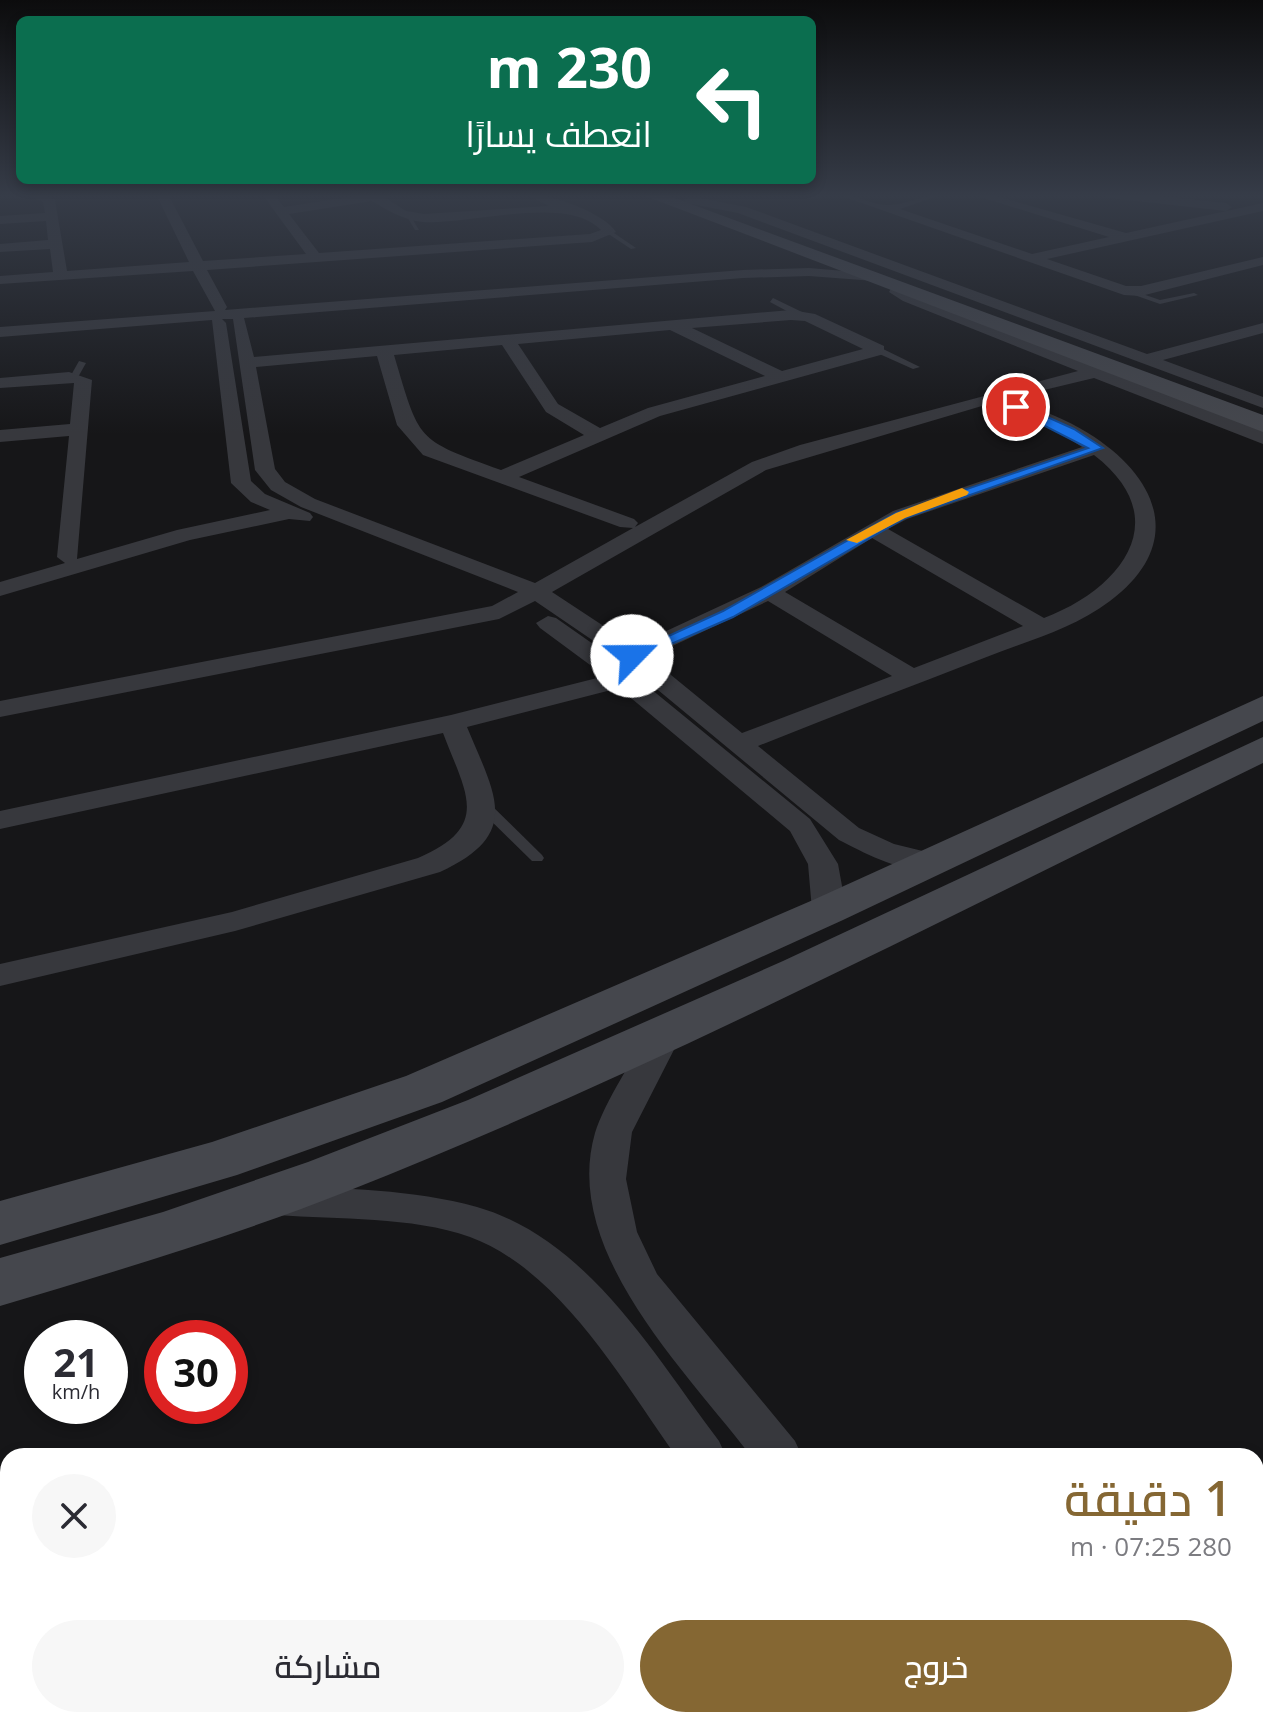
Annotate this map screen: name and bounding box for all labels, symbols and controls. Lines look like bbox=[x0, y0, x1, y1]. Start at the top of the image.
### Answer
text: 230 m bbox=[486, 28, 652, 104]
icon: left bbox=[680, 48, 784, 152]
text: انعطف يسارًا bbox=[465, 109, 652, 158]
pin bbox=[982, 373, 1050, 441]
icon: arrive bbox=[994, 385, 1038, 429]
position arrow bbox=[590, 614, 674, 698]
speed limit sign: 30 bbox=[144, 1320, 248, 1424]
text: 21 bbox=[53, 1334, 99, 1389]
text: km/h bbox=[52, 1378, 100, 1405]
text: 1 دقيقة bbox=[1064, 1465, 1232, 1530]
button: close bbox=[32, 1474, 116, 1558]
text: 280 m · 07:25 bbox=[1070, 1528, 1232, 1564]
button: مشاركة bbox=[32, 1620, 624, 1712]
button: خروج bbox=[640, 1620, 1232, 1712]

